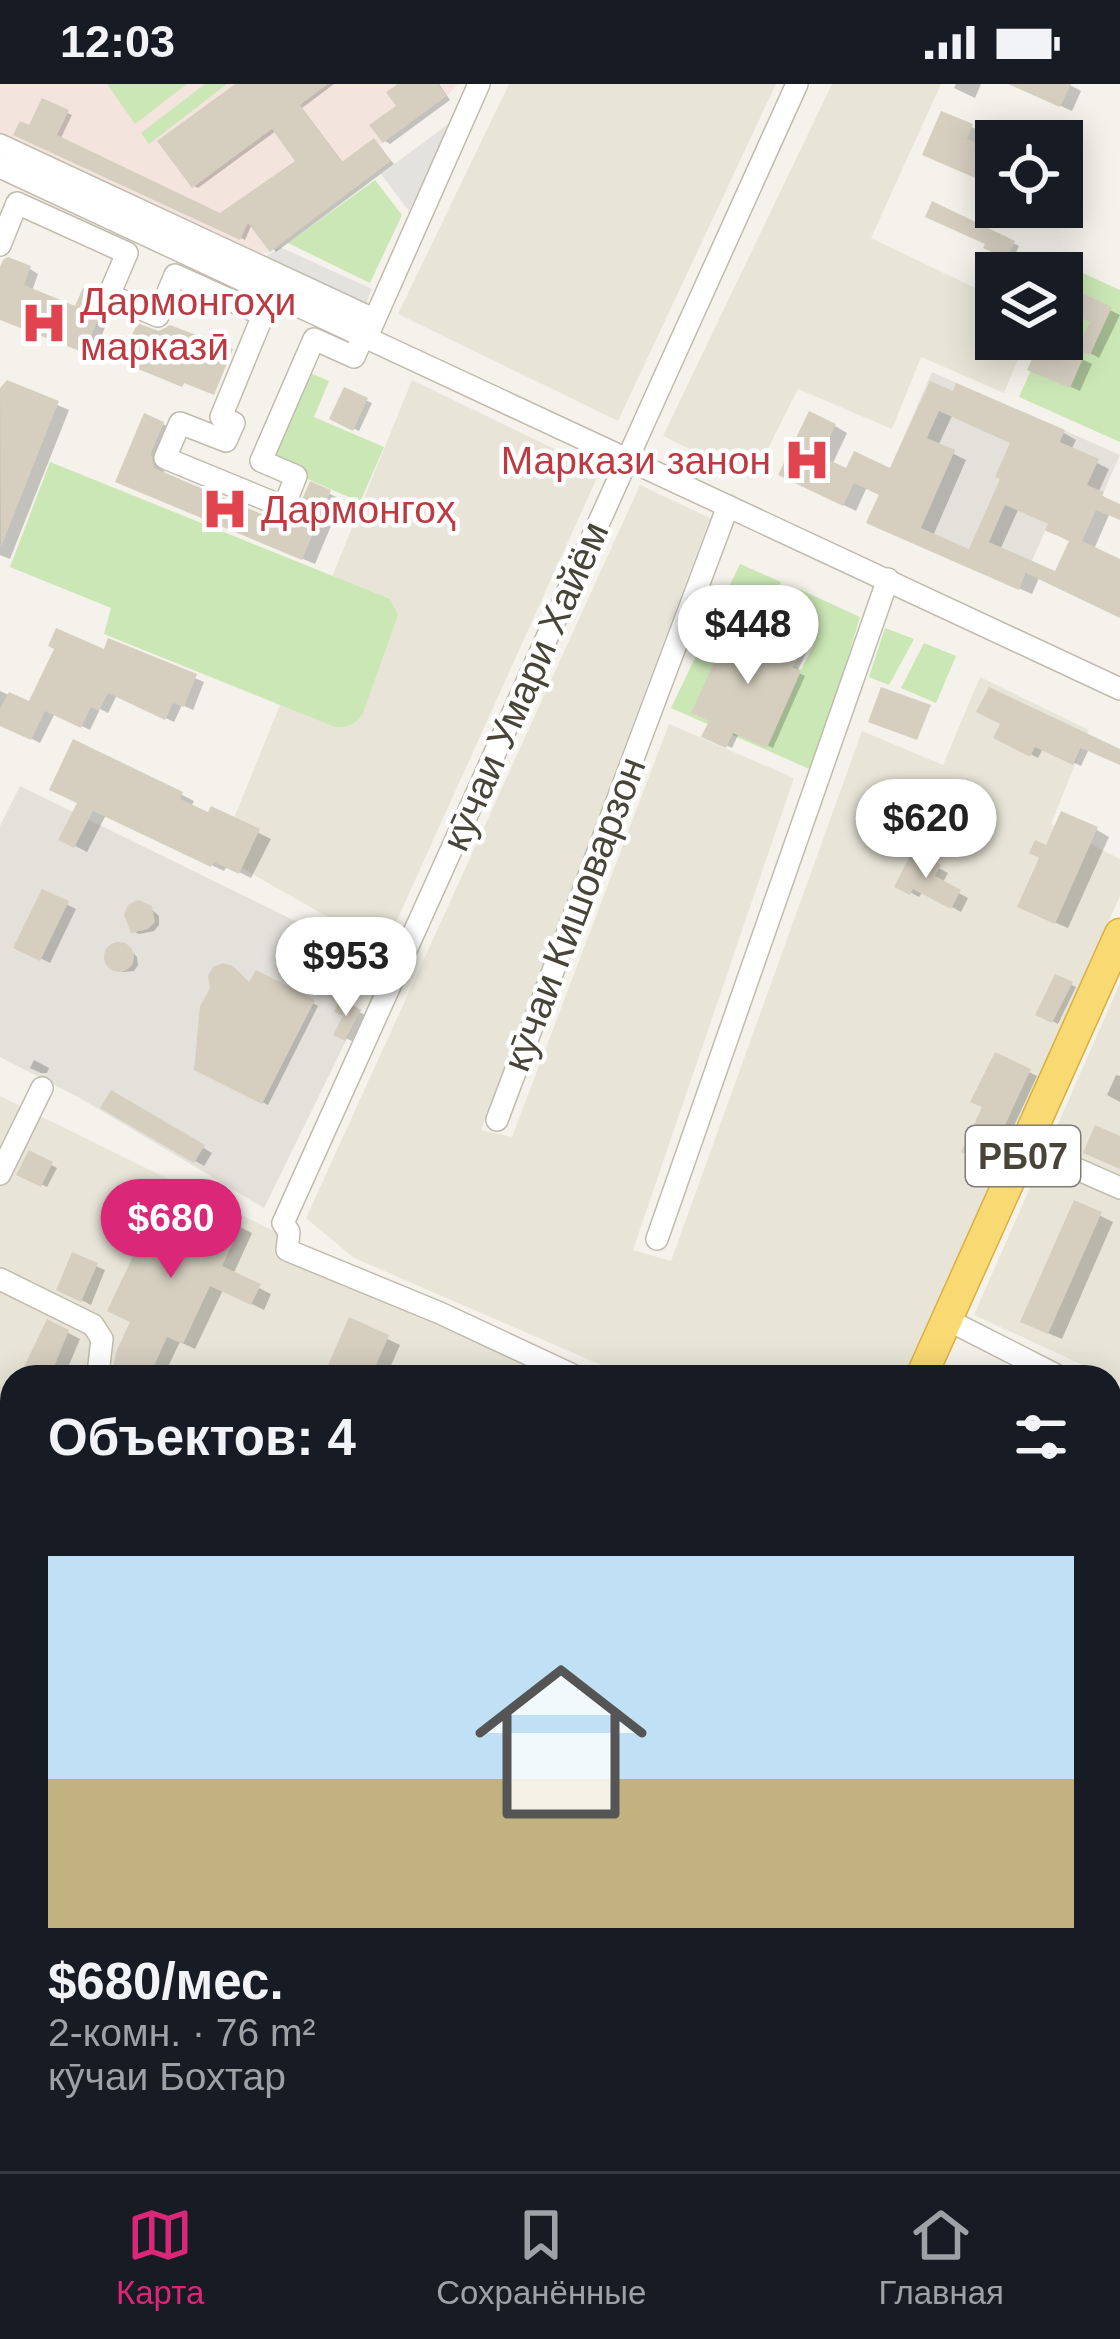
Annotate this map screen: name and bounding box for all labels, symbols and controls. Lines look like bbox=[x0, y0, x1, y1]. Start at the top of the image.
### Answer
text: 12:03 bbox=[60, 16, 175, 67]
map controls bbox=[975, 120, 1083, 360]
button: locate bbox=[975, 120, 1083, 228]
button: layers bbox=[975, 252, 1083, 360]
place label: Дармонгоҳи марказӣ bbox=[80, 280, 296, 368]
hospital icon: Дармонгоҳи марказӣ bbox=[19, 298, 69, 348]
hospital icon: Маркази занон bbox=[782, 435, 832, 485]
place label: Маркази занон bbox=[501, 439, 771, 482]
hospital icon: Дармонгоҳ bbox=[200, 484, 250, 534]
place label: Дармонгоҳ bbox=[261, 488, 456, 531]
street label: кӯчаи Умари Хайём bbox=[433, 515, 617, 857]
pin: $448 bbox=[677, 585, 819, 687]
text: $448 bbox=[705, 602, 791, 645]
street label: кӯчаи Кишоварзон bbox=[494, 751, 654, 1077]
pin: $620 bbox=[855, 779, 997, 881]
text: $620 bbox=[883, 796, 969, 839]
pin: $953 bbox=[275, 917, 417, 1019]
text: $953 bbox=[303, 934, 389, 977]
road number: РБ07 bbox=[966, 1126, 1080, 1186]
pin: $680 bbox=[100, 1179, 242, 1281]
text: $680 bbox=[128, 1196, 214, 1239]
icon: filters bbox=[1008, 1404, 1074, 1470]
text: Объектов: 4 bbox=[48, 1409, 356, 1466]
icon: home bbox=[453, 1634, 669, 1850]
text: $680/мес. bbox=[48, 1953, 284, 2010]
text: 2-комн. · 76 m² bbox=[48, 2011, 315, 2054]
text: кӯчаи Бохтар bbox=[48, 2055, 286, 2098]
tab: Карта bbox=[116, 2202, 204, 2312]
tab: Сохранённые bbox=[436, 2202, 646, 2312]
tab: Главная bbox=[878, 2202, 1004, 2312]

